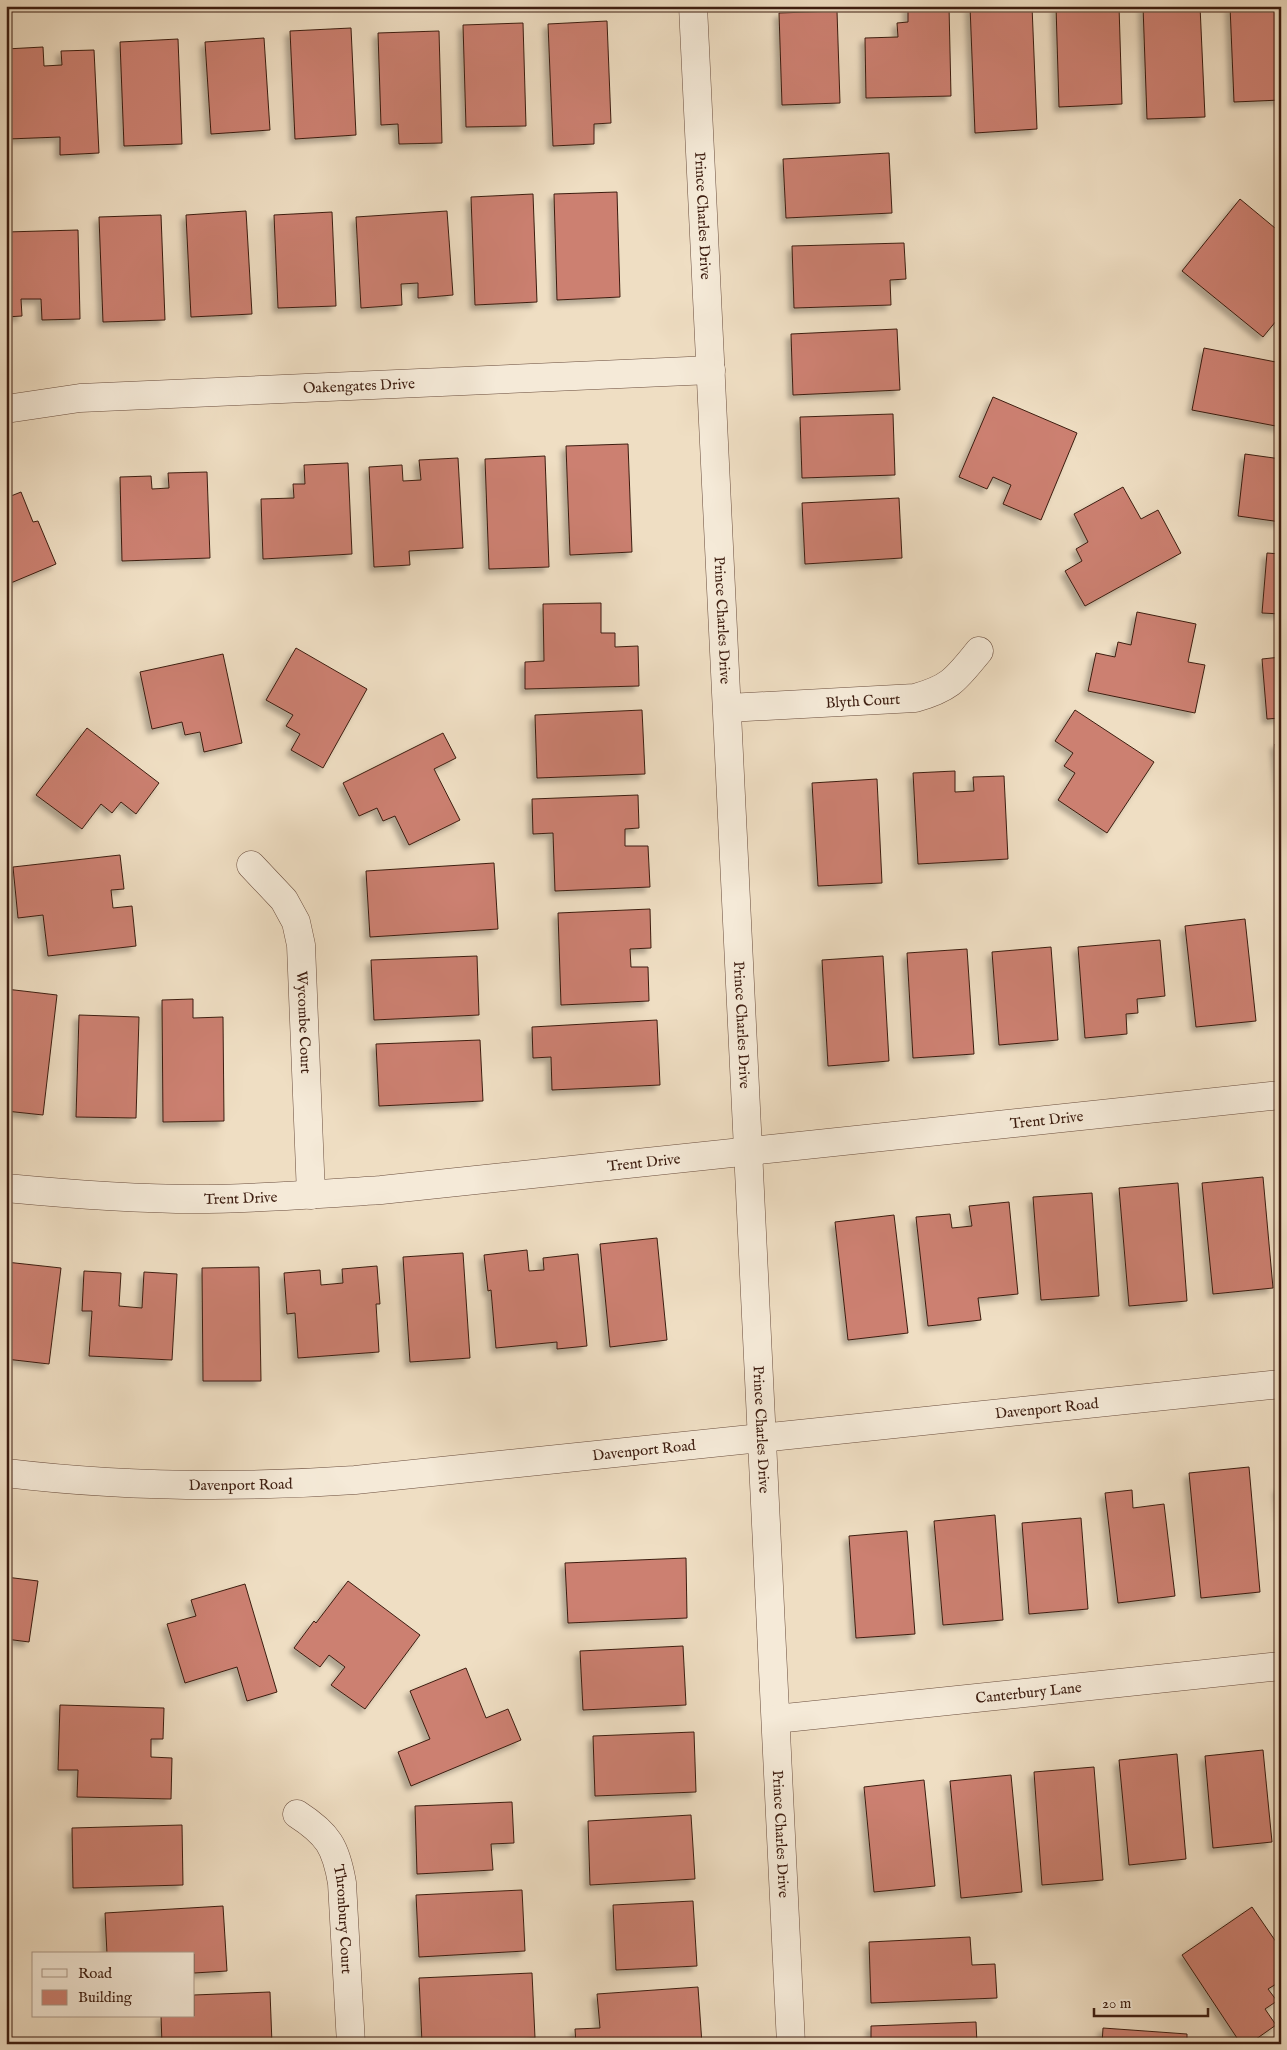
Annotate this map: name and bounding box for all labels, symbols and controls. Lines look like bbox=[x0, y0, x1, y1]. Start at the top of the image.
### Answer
street label: Prince Charles Drive bbox=[690, 151, 715, 280]
street label: Oakengates Drive bbox=[303, 374, 415, 398]
street label: Prince Charles Drive bbox=[709, 556, 735, 685]
street label: Blyth Court bbox=[825, 690, 901, 713]
street label: Prince Charles Drive bbox=[729, 960, 754, 1089]
street label: Wycombe Court bbox=[292, 971, 315, 1074]
street label: Trent Drive bbox=[1009, 1107, 1084, 1134]
street label: Trent Drive bbox=[606, 1149, 682, 1176]
street label: Trent Drive bbox=[204, 1188, 278, 1209]
street label: Prince Charles Drive bbox=[748, 1365, 774, 1494]
street label: Davenport Road bbox=[994, 1394, 1100, 1424]
street label: Davenport Road bbox=[591, 1436, 698, 1465]
street label: Davenport Road bbox=[188, 1474, 294, 1495]
street label: Canterbury Lane bbox=[975, 1678, 1083, 1708]
street label: Prince Charles Drive bbox=[768, 1770, 793, 1898]
street label: Thronbury Court bbox=[329, 1863, 356, 1974]
legend bbox=[32, 1952, 195, 2018]
text: Road bbox=[78, 1964, 113, 1983]
scale bar bbox=[1094, 1985, 1208, 2017]
text: Building bbox=[78, 1988, 133, 2007]
text: 20 m bbox=[1102, 1994, 1132, 2013]

